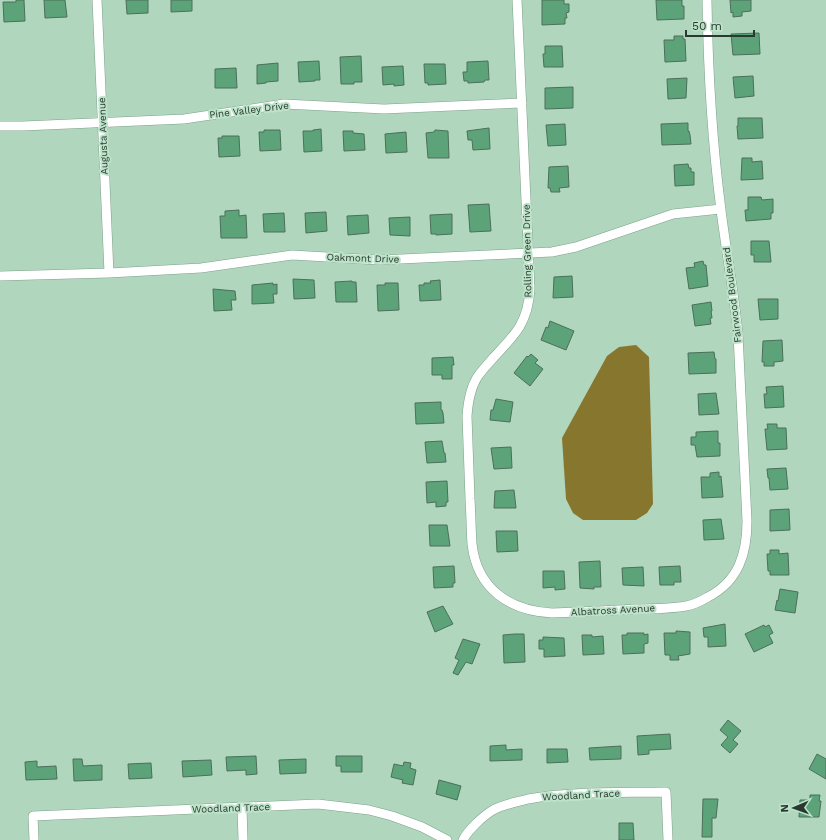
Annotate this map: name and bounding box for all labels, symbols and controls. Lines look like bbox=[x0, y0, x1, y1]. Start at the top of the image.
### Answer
scale bar bbox=[686, 12, 754, 38]
text: 50 m bbox=[692, 19, 722, 33]
street label: Augusta Avenue bbox=[96, 97, 110, 175]
street label: Pine Valley Drive bbox=[209, 100, 290, 120]
street label: Rolling Green Drive bbox=[521, 204, 533, 298]
street label: Fairwood Boulevard bbox=[721, 247, 743, 343]
street label: Oakmont Drive bbox=[326, 251, 400, 265]
street label: Albatross Avenue bbox=[571, 602, 656, 618]
street label: Woodland Trace bbox=[542, 787, 621, 803]
north arrow bbox=[774, 788, 814, 828]
street label: Woodland Trace bbox=[192, 801, 270, 815]
text: N bbox=[778, 804, 791, 813]

